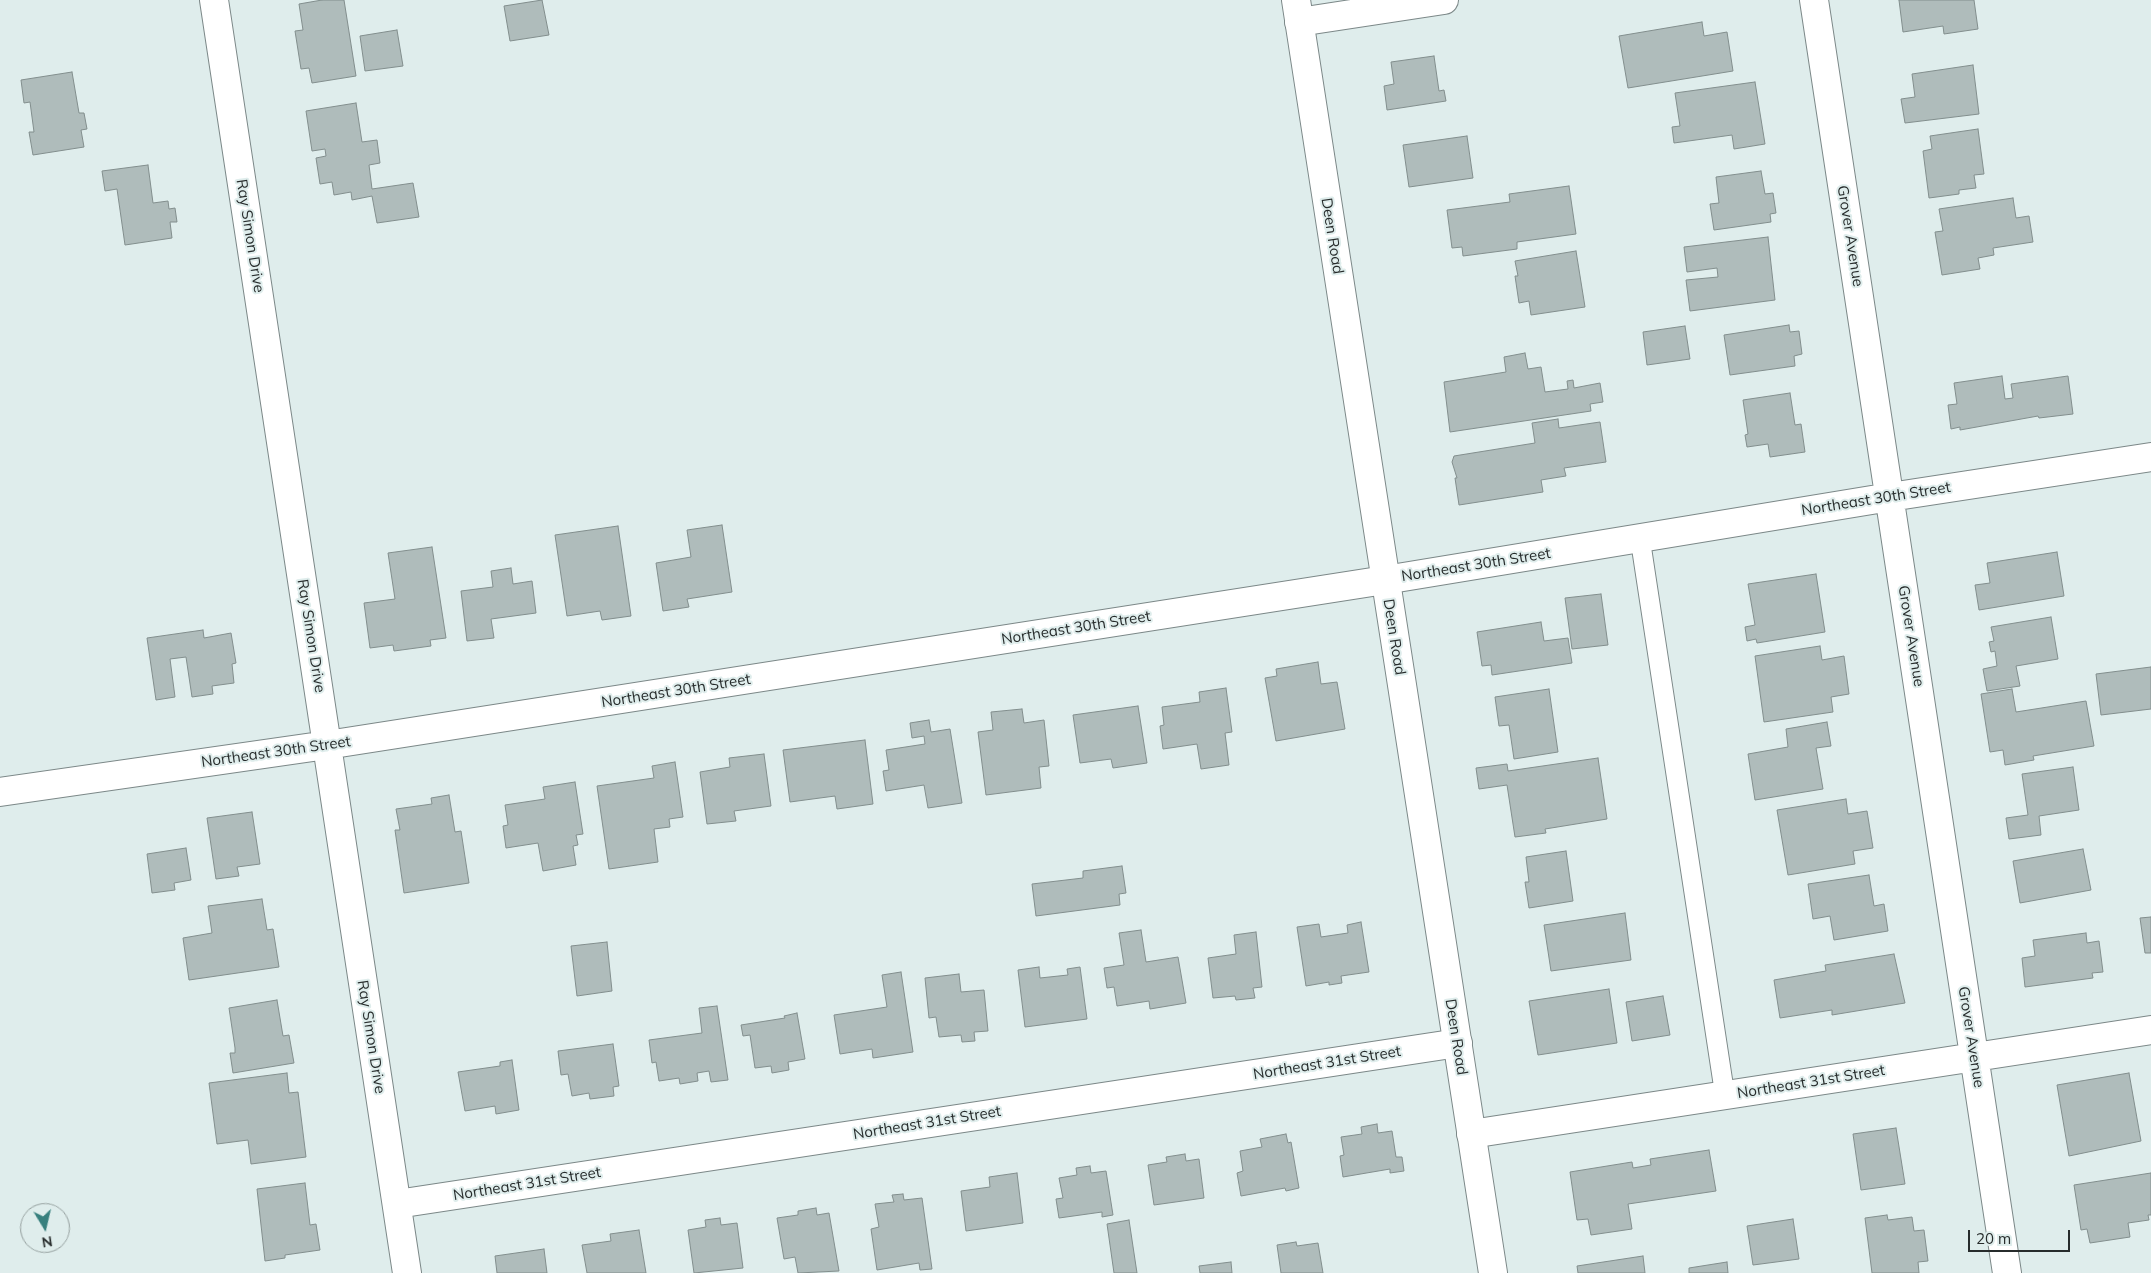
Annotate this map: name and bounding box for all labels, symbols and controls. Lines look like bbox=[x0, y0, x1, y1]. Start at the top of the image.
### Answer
street label: Ray Simon Drive bbox=[232, 178, 268, 294]
street label: Grover Avenue bbox=[1833, 184, 1867, 288]
street label: Deen Road bbox=[1317, 197, 1347, 275]
street label: Northeast 30th Street bbox=[1800, 478, 1952, 520]
street label: Northeast 30th Street bbox=[1400, 544, 1552, 586]
street label: Ray Simon Drive bbox=[293, 578, 329, 694]
street label: Grover Avenue bbox=[1894, 584, 1928, 688]
street label: Deen Road bbox=[1379, 598, 1409, 676]
street label: Northeast 30th Street bbox=[1000, 607, 1152, 649]
street label: Northeast 30th Street bbox=[600, 670, 752, 712]
street label: Northeast 30th Street bbox=[200, 733, 352, 771]
street label: Ray Simon Drive bbox=[353, 979, 389, 1095]
street label: Grover Avenue bbox=[1954, 985, 1988, 1089]
street label: Deen Road bbox=[1441, 998, 1471, 1076]
street label: Northeast 31st Street bbox=[1252, 1042, 1402, 1084]
street label: Northeast 31st Street bbox=[1736, 1061, 1886, 1103]
street label: Northeast 31st Street bbox=[852, 1102, 1002, 1144]
street label: Northeast 31st Street bbox=[452, 1163, 602, 1205]
north arrow bbox=[20, 1203, 70, 1253]
scale bar bbox=[1971, 1220, 2074, 1252]
text: 20 m bbox=[1976, 1229, 2011, 1248]
text: N bbox=[41, 1232, 54, 1252]

